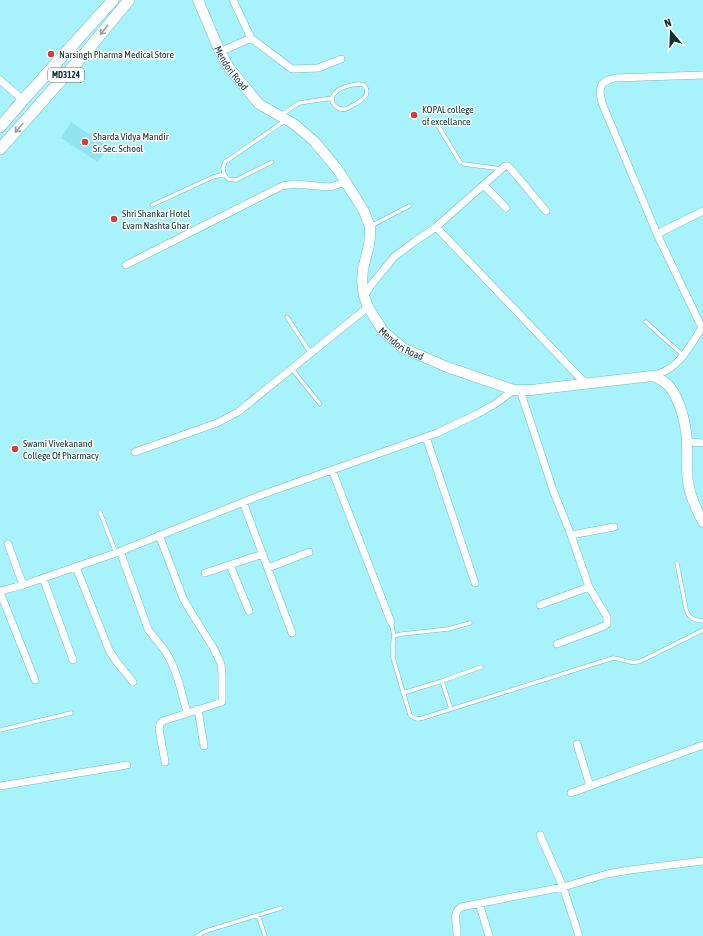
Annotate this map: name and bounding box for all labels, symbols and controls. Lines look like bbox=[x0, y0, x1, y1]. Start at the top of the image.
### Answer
north arrow bbox=[651, 12, 691, 52]
text: N bbox=[663, 16, 673, 29]
one-way arrow bbox=[100, 24, 109, 35]
street label: Mendori Road bbox=[213, 44, 251, 92]
marker: Narsingh Pharma Medical Store bbox=[46, 49, 56, 59]
place label: Narsingh Pharma Medical Store bbox=[59, 49, 174, 60]
road number: MD3124 bbox=[48, 68, 84, 82]
place label: KOPAL college of excellance bbox=[422, 104, 474, 127]
marker: KOPAL college of excellance bbox=[409, 110, 419, 120]
one-way arrow bbox=[14, 122, 23, 133]
place label: Sharda Vidya Mandir Sr. Sec. School bbox=[93, 131, 170, 154]
marker: Sharda Vidya Mandir Sr. Sec. School bbox=[80, 137, 90, 147]
place label: Shri Shankar Hotel Evam Nashta Ghar bbox=[122, 208, 190, 231]
marker: Shri Shankar Hotel Evam Nashta Ghar bbox=[109, 214, 119, 224]
street label: Mendori Road bbox=[377, 325, 426, 362]
place label: Swami Vivekanand College Of Pharmacy bbox=[23, 438, 99, 461]
marker: Swami Vivekanand College Of Pharmacy bbox=[10, 444, 20, 454]

